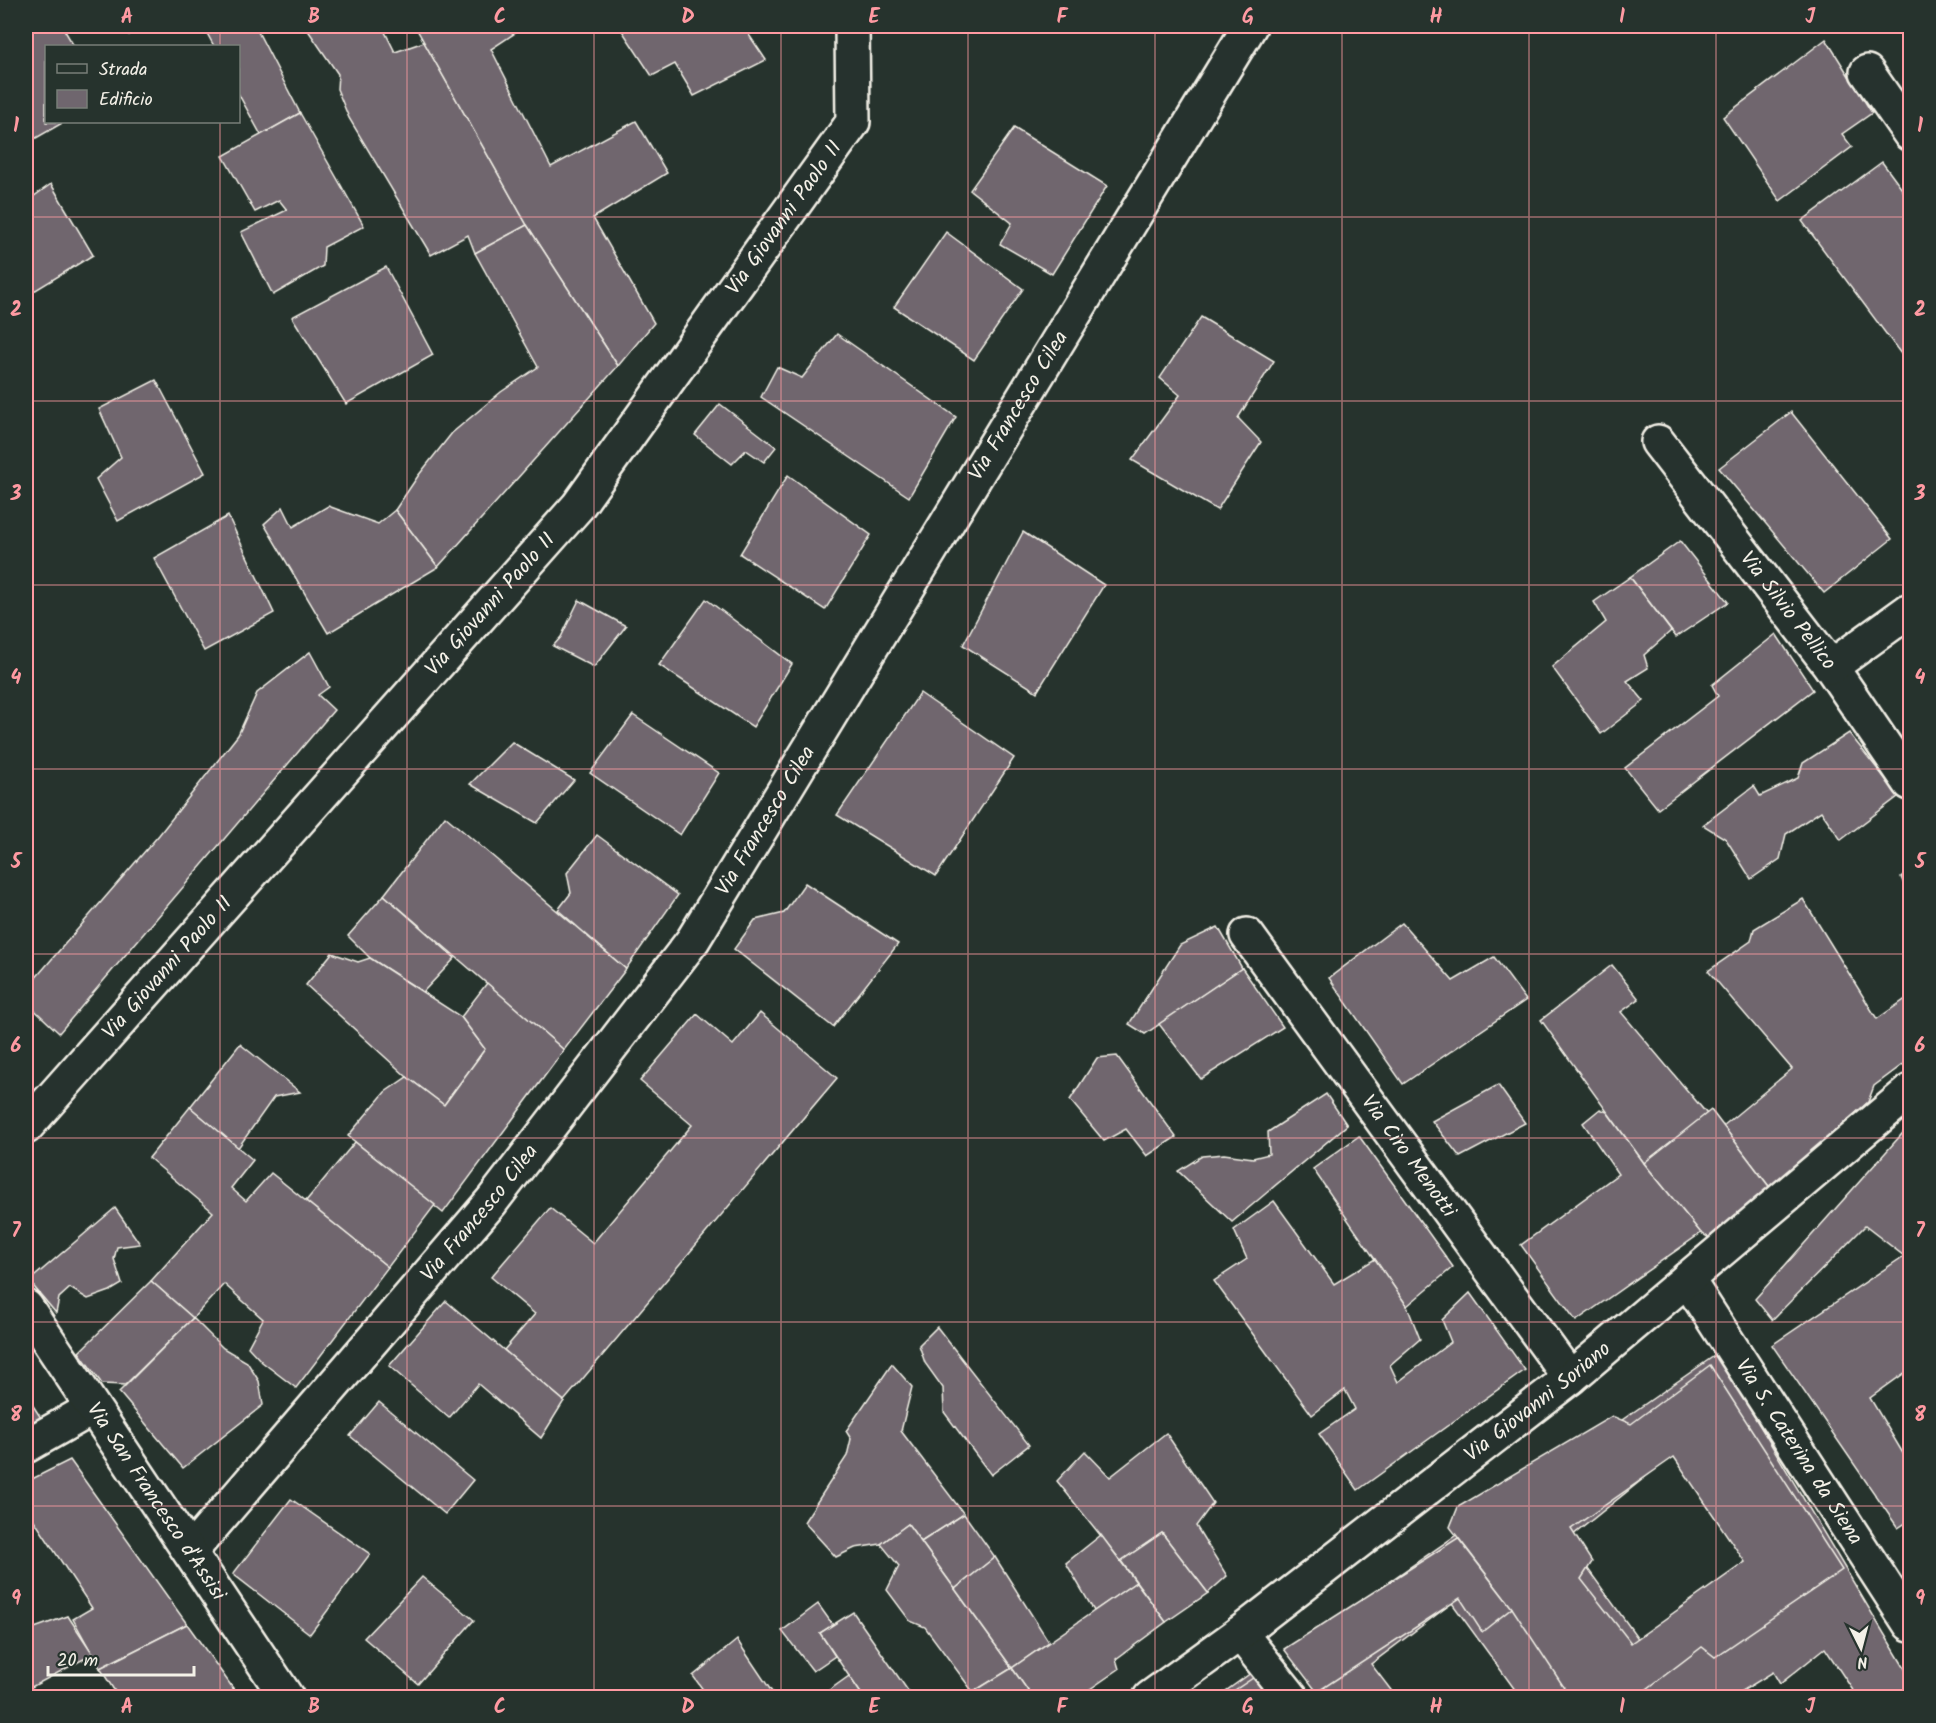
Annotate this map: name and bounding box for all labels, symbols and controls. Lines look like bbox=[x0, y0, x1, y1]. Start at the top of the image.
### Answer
text: A bbox=[121, 2, 133, 34]
text: B bbox=[308, 2, 320, 34]
text: C bbox=[494, 2, 506, 34]
text: D bbox=[681, 2, 695, 34]
text: E bbox=[868, 2, 880, 34]
text: F bbox=[1057, 2, 1069, 34]
text: G bbox=[1242, 2, 1254, 34]
text: H bbox=[1429, 2, 1443, 34]
text: I bbox=[1619, 2, 1625, 34]
text: J bbox=[1805, 2, 1816, 34]
legend bbox=[45, 45, 240, 123]
text: Strada bbox=[99, 56, 147, 85]
text: Edificio bbox=[99, 86, 153, 115]
text: 1 bbox=[13, 111, 19, 143]
text: 1 bbox=[1917, 111, 1923, 143]
street label: Via Giovanni Paolo II bbox=[717, 134, 851, 302]
text: 2 bbox=[10, 295, 22, 327]
text: 2 bbox=[1914, 295, 1926, 327]
street label: Via Francesco Cilea bbox=[960, 324, 1077, 487]
text: 3 bbox=[10, 479, 22, 511]
text: 3 bbox=[1914, 479, 1926, 511]
street label: Via Giovanni Paolo II bbox=[417, 525, 564, 684]
street label: Via Silvio Pellico bbox=[1731, 544, 1844, 677]
text: 4 bbox=[11, 663, 22, 695]
text: 4 bbox=[1915, 663, 1926, 695]
street label: Via Francesco Cilea bbox=[707, 739, 824, 902]
text: 5 bbox=[10, 847, 23, 879]
text: 5 bbox=[1914, 847, 1927, 879]
street label: Via Giovanni Paolo II bbox=[94, 888, 241, 1047]
text: 6 bbox=[11, 1031, 22, 1063]
text: 6 bbox=[1915, 1031, 1926, 1063]
street label: Via Ciro Menotti bbox=[1352, 1088, 1465, 1226]
street label: Via Francesco Cilea bbox=[413, 1137, 547, 1289]
text: 7 bbox=[11, 1216, 21, 1248]
text: 7 bbox=[1915, 1216, 1925, 1248]
street label: Via Giovanni Soriano bbox=[1457, 1333, 1619, 1470]
street label: Via S. Caterina da Siena bbox=[1726, 1352, 1871, 1552]
street label: Via San Francesco d'Assisi bbox=[78, 1396, 235, 1608]
text: 8 bbox=[10, 1400, 22, 1432]
text: 8 bbox=[1914, 1400, 1926, 1432]
text: 9 bbox=[11, 1584, 21, 1616]
text: 9 bbox=[1915, 1584, 1925, 1616]
north arrow bbox=[1831, 1618, 1891, 1678]
scale bar bbox=[48, 1639, 194, 1677]
text: 20 m bbox=[57, 1647, 98, 1676]
text: N bbox=[1856, 1648, 1869, 1674]
text: A bbox=[121, 1692, 133, 1723]
text: B bbox=[308, 1692, 320, 1723]
text: C bbox=[494, 1692, 506, 1723]
text: D bbox=[681, 1692, 695, 1723]
text: E bbox=[868, 1692, 880, 1723]
text: F bbox=[1057, 1692, 1069, 1723]
text: G bbox=[1242, 1692, 1254, 1723]
text: H bbox=[1429, 1692, 1443, 1723]
text: I bbox=[1619, 1692, 1625, 1723]
text: J bbox=[1805, 1692, 1816, 1723]

